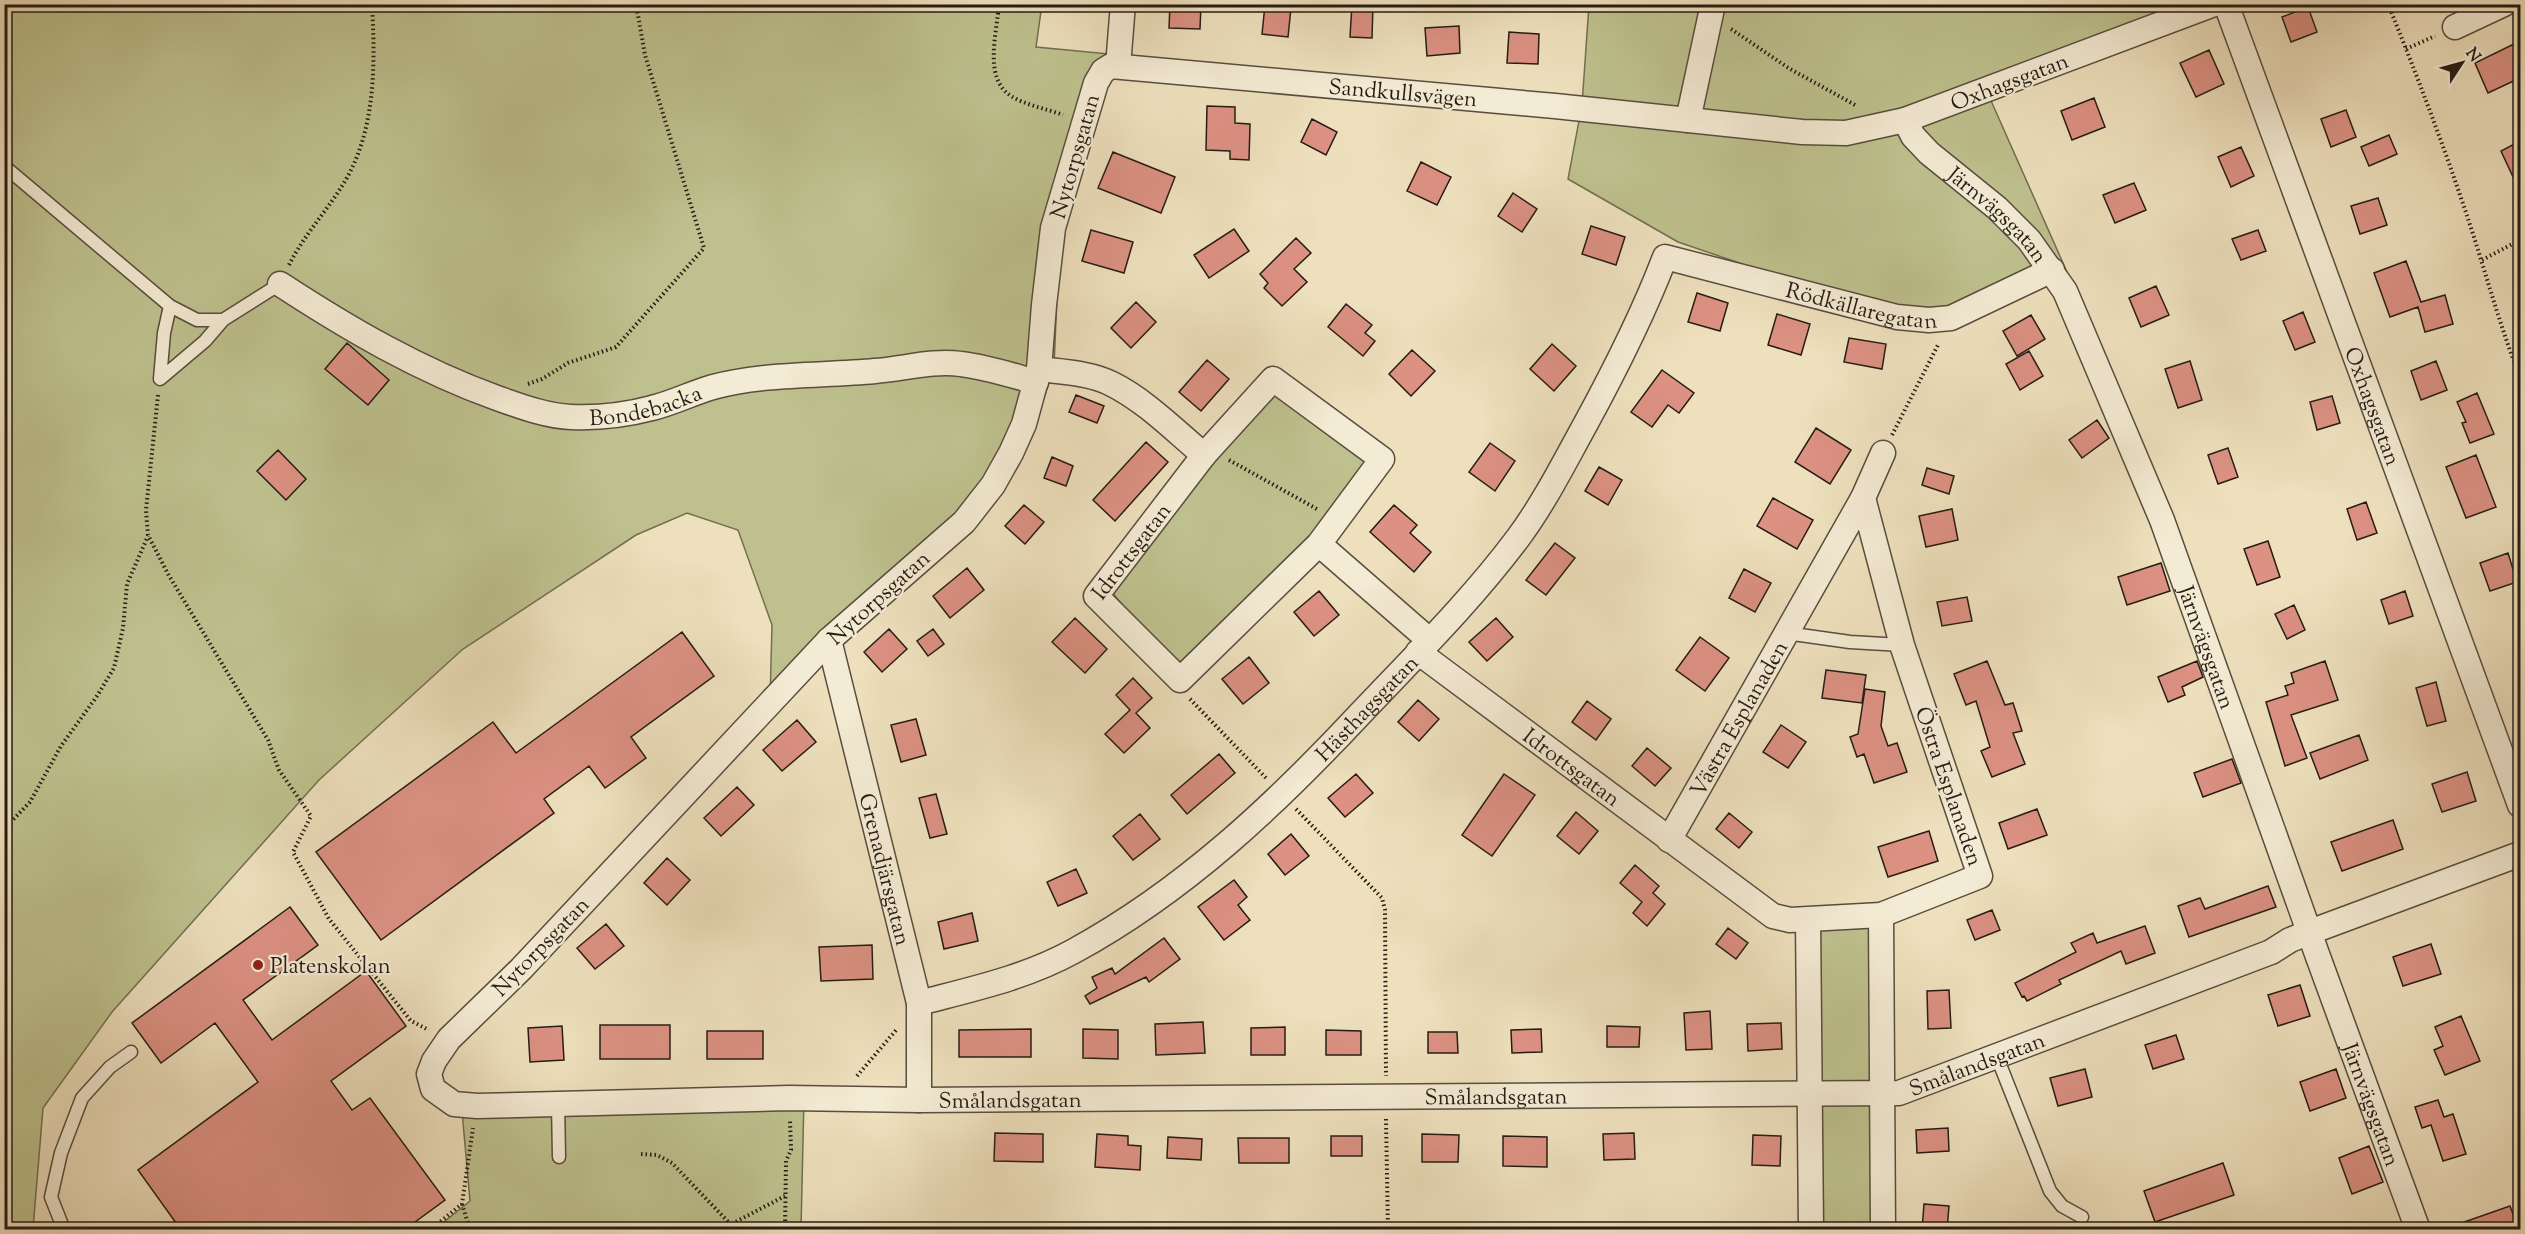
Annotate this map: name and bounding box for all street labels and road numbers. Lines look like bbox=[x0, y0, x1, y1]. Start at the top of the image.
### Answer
street label: Oxhagsgatan bbox=[1946, 47, 2074, 121]
street label: Sandkullsvägen bbox=[1327, 73, 1478, 117]
street label: Nytorpsgatan bbox=[1044, 91, 1110, 223]
street label: Järnvägsgatan bbox=[1938, 160, 2054, 271]
street label: Rödkällaregatan bbox=[1782, 276, 1939, 339]
street label: Oxhagsgatan bbox=[2334, 343, 2407, 471]
street label: Bondebacka bbox=[589, 379, 707, 436]
street label: Idrottsgatan bbox=[1085, 498, 1180, 608]
street label: Nytorpsgatan bbox=[822, 544, 938, 654]
street label: Järnvägsgatan bbox=[2167, 581, 2241, 714]
street label: Västra Esplanaden bbox=[1684, 636, 1798, 804]
street label: Hästhagsgatan bbox=[1309, 649, 1427, 770]
street label: Östra Esplanaden bbox=[1905, 703, 1990, 871]
street label: Idrottsgatan bbox=[1515, 722, 1626, 816]
street label: Grenadjärsgatan bbox=[849, 790, 917, 949]
street label: Nytorpsgatan bbox=[486, 891, 598, 1005]
street label: Smålandsgatan bbox=[1905, 1026, 2050, 1107]
street label: Järnvägsgatan bbox=[2332, 1038, 2406, 1171]
street label: Smålandsgatan bbox=[1424, 1082, 1568, 1115]
street label: Smålandsgatan bbox=[938, 1086, 1082, 1119]

